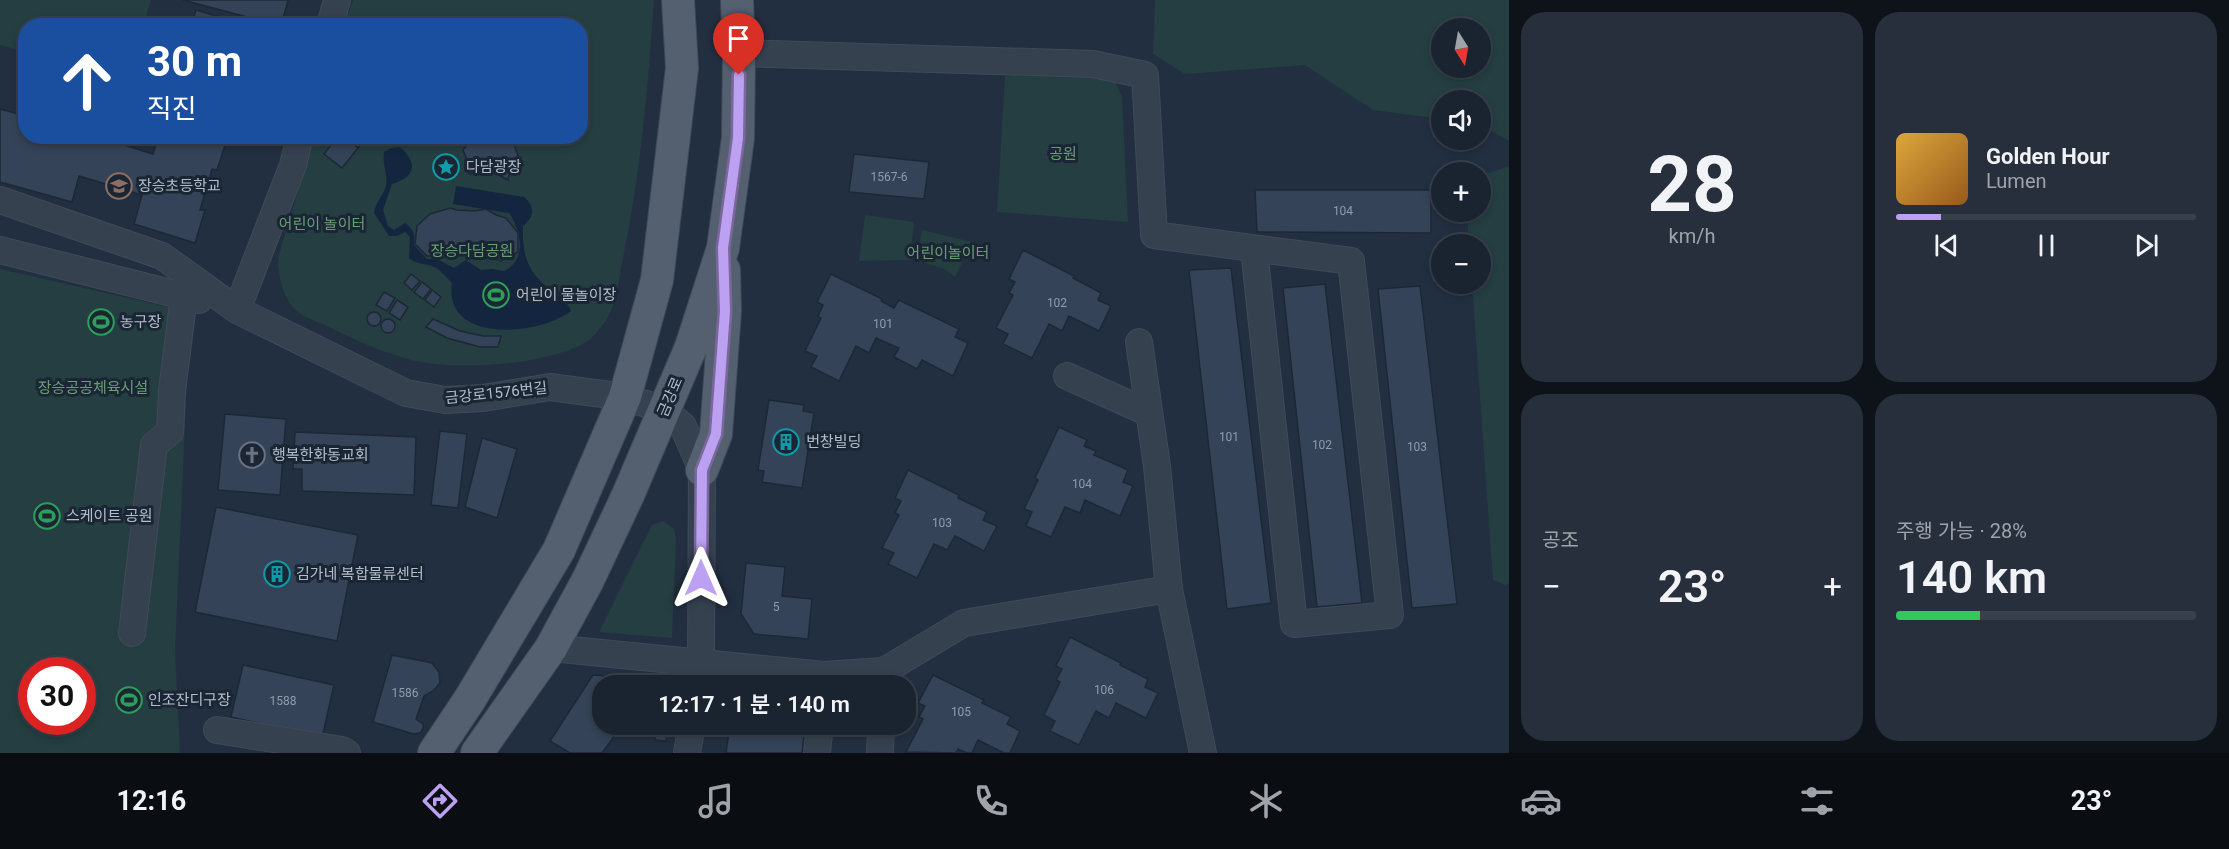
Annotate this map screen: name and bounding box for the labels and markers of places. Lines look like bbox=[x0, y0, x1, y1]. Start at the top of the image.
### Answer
pin bbox=[713, 13, 764, 75]
place icon: 다담광장 bbox=[431, 152, 461, 182]
place label: 다담광장 bbox=[466, 158, 521, 176]
school or university icon: 장승초등학교 bbox=[104, 171, 134, 201]
place label: 장승초등학교 bbox=[138, 177, 221, 195]
sports icon: 어린이 물놀이장 bbox=[481, 280, 511, 310]
place label: 어린이 물놀이장 bbox=[516, 286, 617, 304]
sports icon: 농구장 bbox=[86, 307, 116, 337]
place label: 농구장 bbox=[120, 313, 162, 331]
building icon: 번창빌딩 bbox=[771, 427, 801, 457]
place label: 번창빌딩 bbox=[806, 433, 861, 451]
church icon: 행복한화동교회 bbox=[237, 440, 267, 470]
place label: 행복한화동교회 bbox=[272, 446, 369, 464]
sports icon: 스케이트 공원 bbox=[32, 501, 62, 531]
place label: 스케이트 공원 bbox=[66, 507, 153, 525]
building icon: 김가네 복합물류센터 bbox=[262, 559, 292, 589]
place label: 김가네 복합물류센터 bbox=[296, 565, 424, 583]
sports icon: 인조잔디구장 bbox=[114, 685, 144, 715]
place label: 인조잔디구장 bbox=[148, 691, 231, 709]

